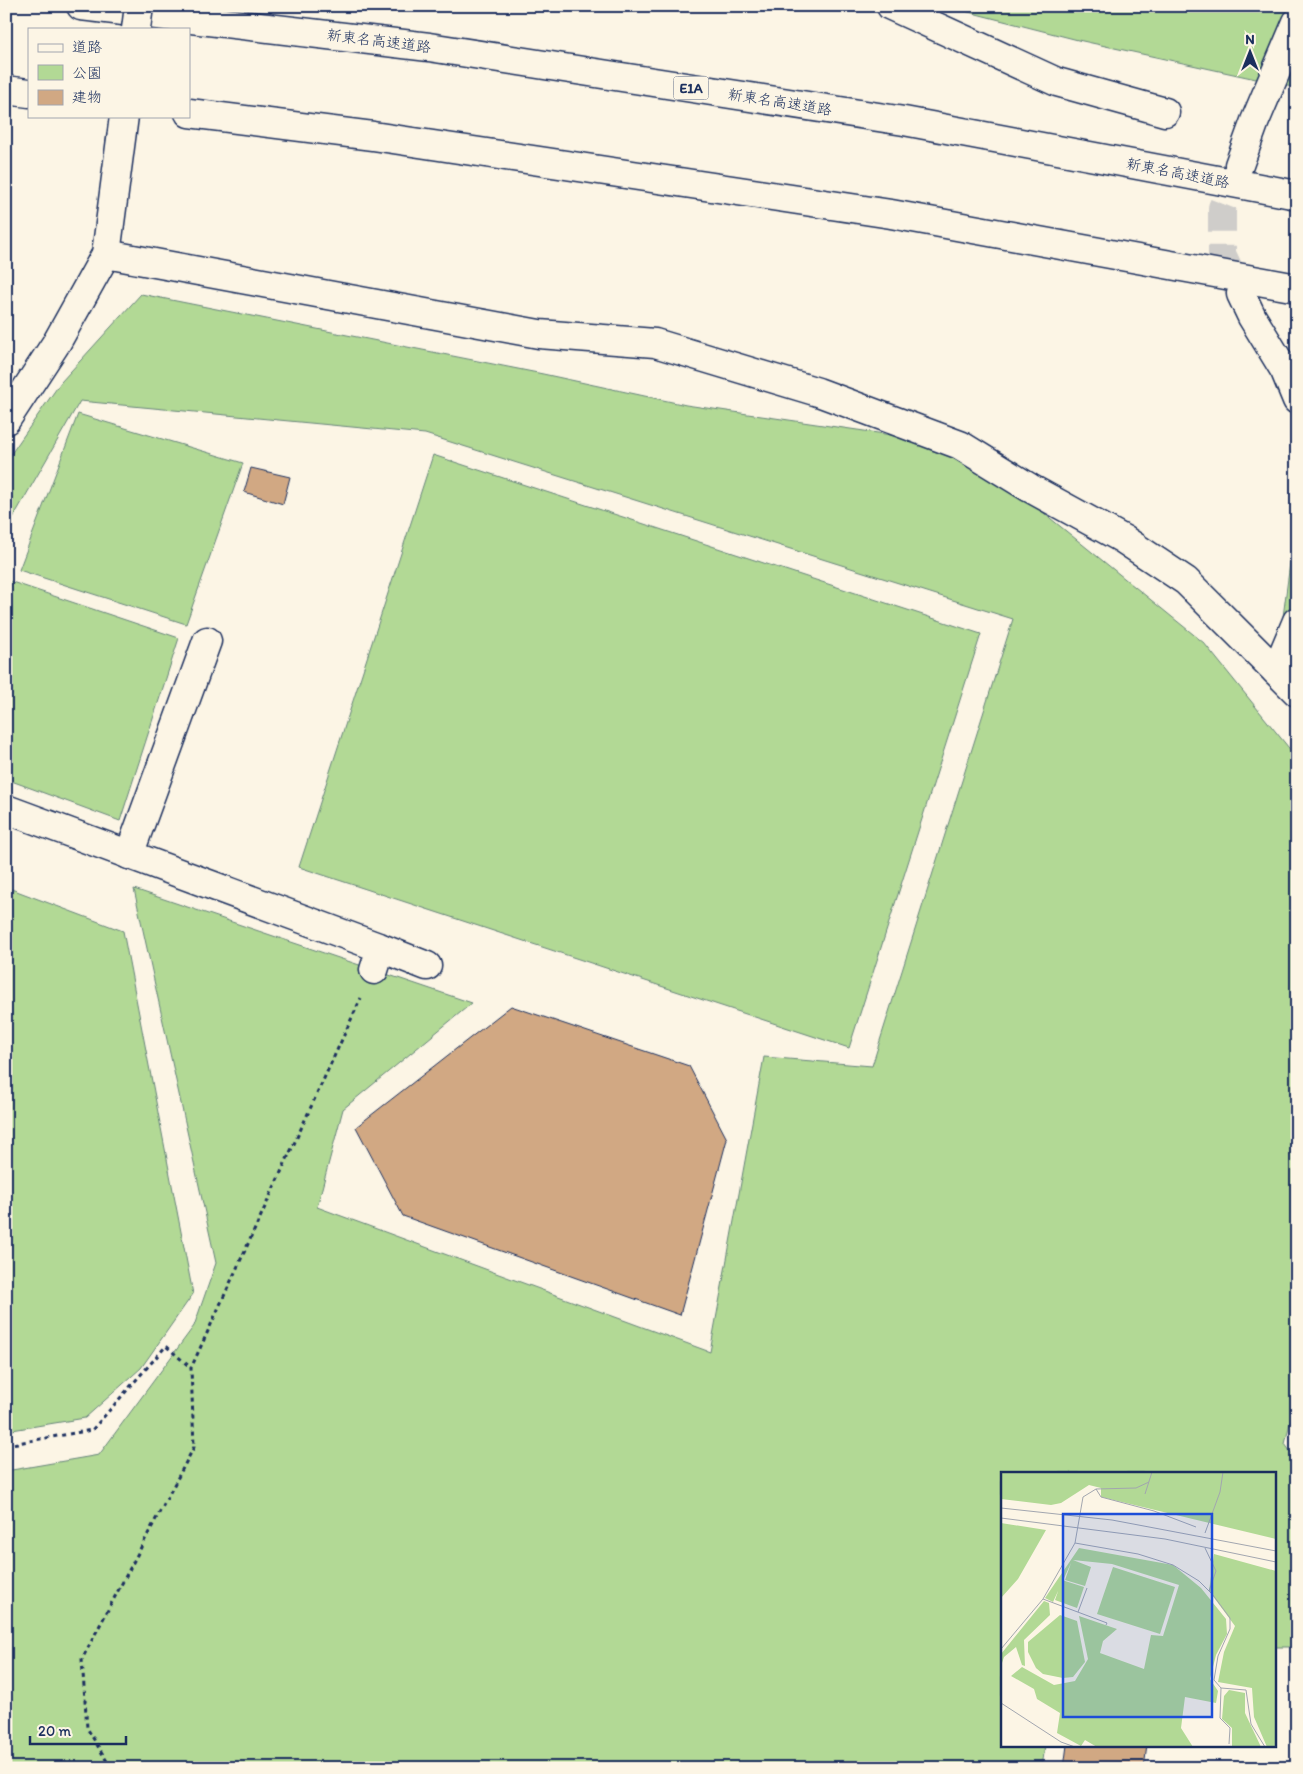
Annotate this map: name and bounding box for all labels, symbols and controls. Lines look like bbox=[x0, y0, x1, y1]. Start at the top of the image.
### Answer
street label: 新東名高速道路 bbox=[326, 26, 432, 56]
legend bbox=[28, 28, 190, 118]
north arrow bbox=[1226, 28, 1276, 78]
text: N bbox=[1245, 31, 1255, 48]
text: 道路 bbox=[72, 38, 102, 56]
text: 公園 bbox=[72, 64, 102, 82]
road number: E1A bbox=[674, 76, 708, 100]
street label: 新東名高速道路 bbox=[727, 85, 833, 119]
text: 建物 bbox=[72, 88, 102, 106]
street label: 新東名高速道路 bbox=[1125, 154, 1231, 192]
inset map bbox=[1001, 1472, 1276, 1746]
scale bar bbox=[30, 1714, 126, 1746]
text: 20 m bbox=[38, 1722, 72, 1740]

